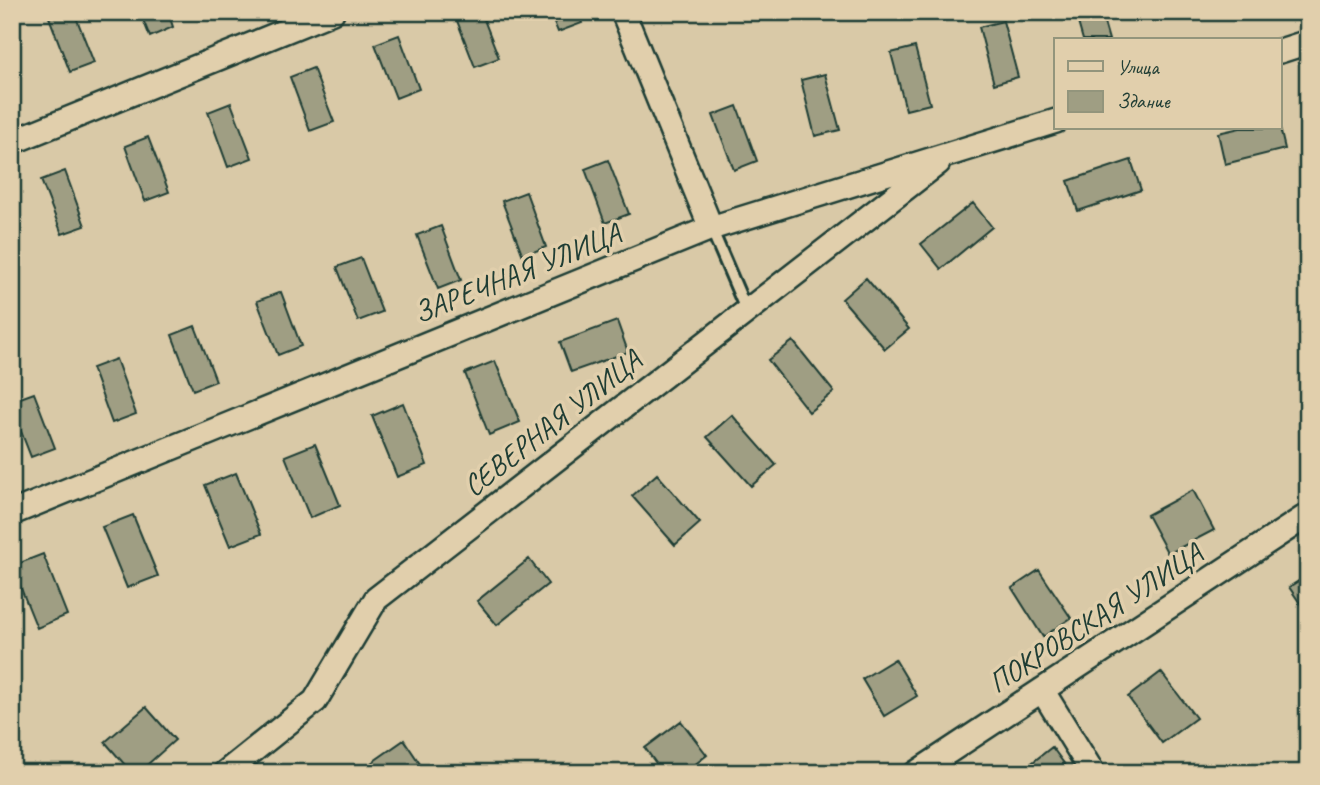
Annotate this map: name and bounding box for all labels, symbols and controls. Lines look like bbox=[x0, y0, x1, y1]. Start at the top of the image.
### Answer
legend bbox=[1054, 38, 1282, 130]
text: Улица bbox=[1117, 54, 1160, 80]
text: Здание bbox=[1117, 88, 1171, 114]
street label: ЗАРЕЧНАЯ УЛИЦА bbox=[408, 213, 628, 332]
street label: СЕВЕРНАЯ УЛИЦА bbox=[455, 340, 651, 505]
street label: ПОКРОВСКАЯ УЛИЦА bbox=[981, 534, 1211, 701]

